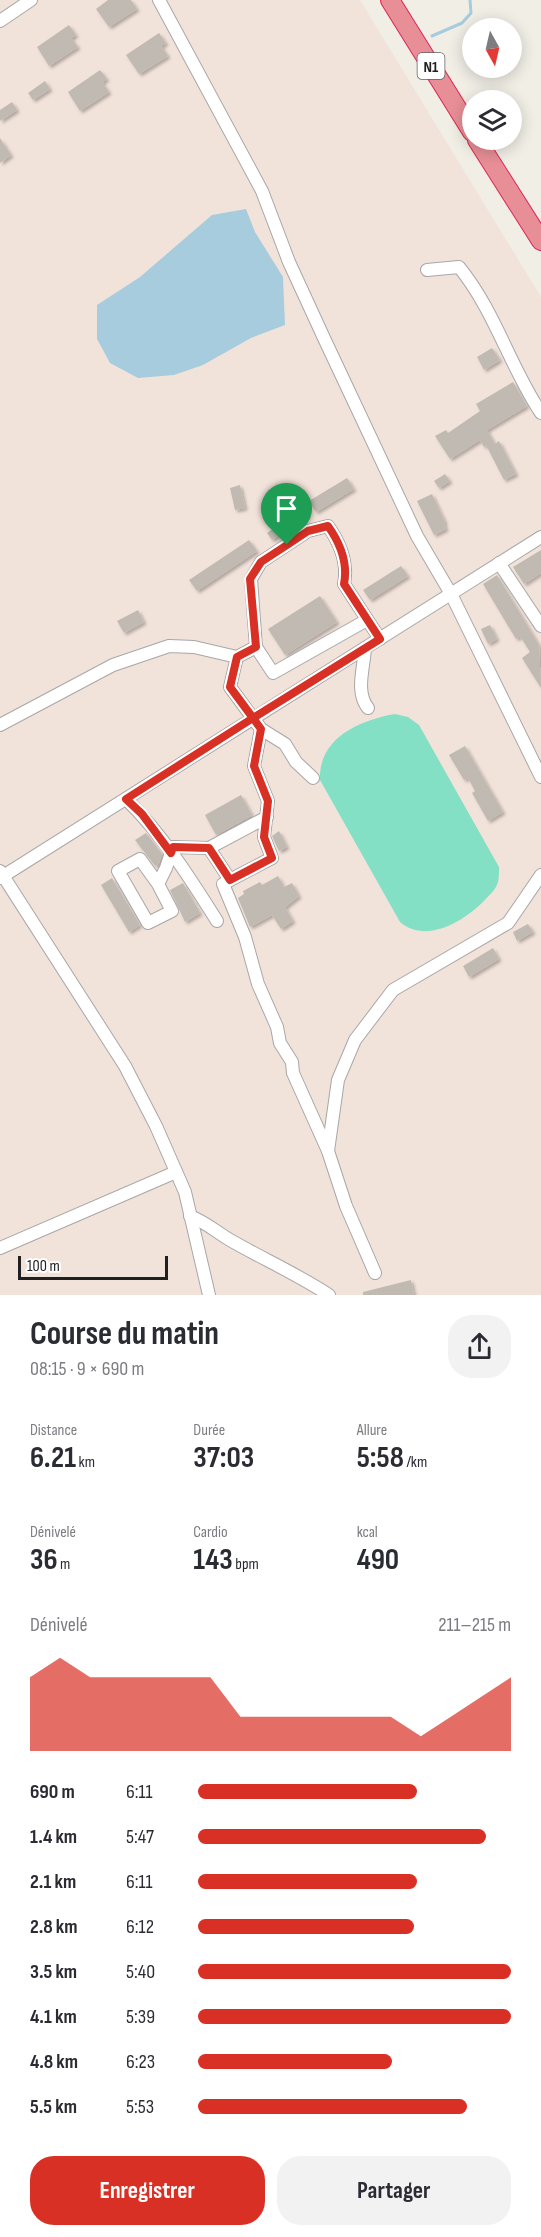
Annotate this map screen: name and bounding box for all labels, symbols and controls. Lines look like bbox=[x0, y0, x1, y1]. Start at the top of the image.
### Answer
north arrow bbox=[462, 18, 522, 78]
map controls bbox=[462, 18, 522, 150]
road number: N1 bbox=[418, 53, 444, 79]
button: layers bbox=[462, 90, 522, 150]
pin bbox=[261, 483, 312, 545]
icon: arrive bbox=[270, 492, 303, 525]
scale bar bbox=[18, 1253, 168, 1280]
text: 100 m bbox=[27, 1257, 60, 1276]
text: Course du matin bbox=[30, 1314, 219, 1354]
button: share bbox=[448, 1315, 511, 1378]
text: 08:15 · 9 × 690 m bbox=[30, 1357, 144, 1381]
text: Distance bbox=[30, 1421, 77, 1440]
text: Durée bbox=[193, 1421, 225, 1440]
text: Allure bbox=[357, 1421, 387, 1440]
text: 6.21 bbox=[30, 1440, 76, 1476]
text: 37:03 bbox=[193, 1440, 254, 1476]
text: 5:58 bbox=[357, 1440, 404, 1476]
text: km bbox=[76, 1453, 95, 1472]
text: /km bbox=[404, 1453, 427, 1472]
text: Dénivelé bbox=[30, 1523, 76, 1542]
text: Cardio bbox=[193, 1523, 228, 1542]
text: kcal bbox=[357, 1523, 378, 1542]
text: 36 bbox=[30, 1542, 58, 1578]
text: 143 bbox=[193, 1542, 233, 1578]
text: 490 bbox=[357, 1542, 399, 1578]
text: m bbox=[58, 1555, 70, 1574]
text: bpm bbox=[233, 1555, 259, 1574]
text: Dénivelé bbox=[30, 1613, 88, 1637]
text: 211–215 m bbox=[438, 1613, 511, 1637]
text: 690 m bbox=[30, 1780, 75, 1804]
text: 6:11 bbox=[126, 1780, 153, 1804]
text: 1.4 km bbox=[30, 1825, 77, 1849]
text: 5:47 bbox=[126, 1825, 154, 1849]
text: 2.1 km bbox=[30, 1870, 76, 1894]
text: 6:11 bbox=[126, 1870, 153, 1894]
text: 2.8 km bbox=[30, 1915, 78, 1939]
text: 6:12 bbox=[126, 1915, 154, 1939]
text: 3.5 km bbox=[30, 1960, 77, 1984]
text: 5:40 bbox=[126, 1960, 155, 1984]
text: 4.1 km bbox=[30, 2005, 77, 2029]
text: 5:39 bbox=[126, 2005, 155, 2029]
text: 4.8 km bbox=[30, 2050, 78, 2074]
text: 6:23 bbox=[126, 2050, 155, 2074]
text: 5.5 km bbox=[30, 2095, 77, 2119]
text: 5:53 bbox=[126, 2095, 154, 2119]
button: Enregistrer bbox=[30, 2156, 265, 2225]
button: Partager bbox=[277, 2156, 511, 2225]

